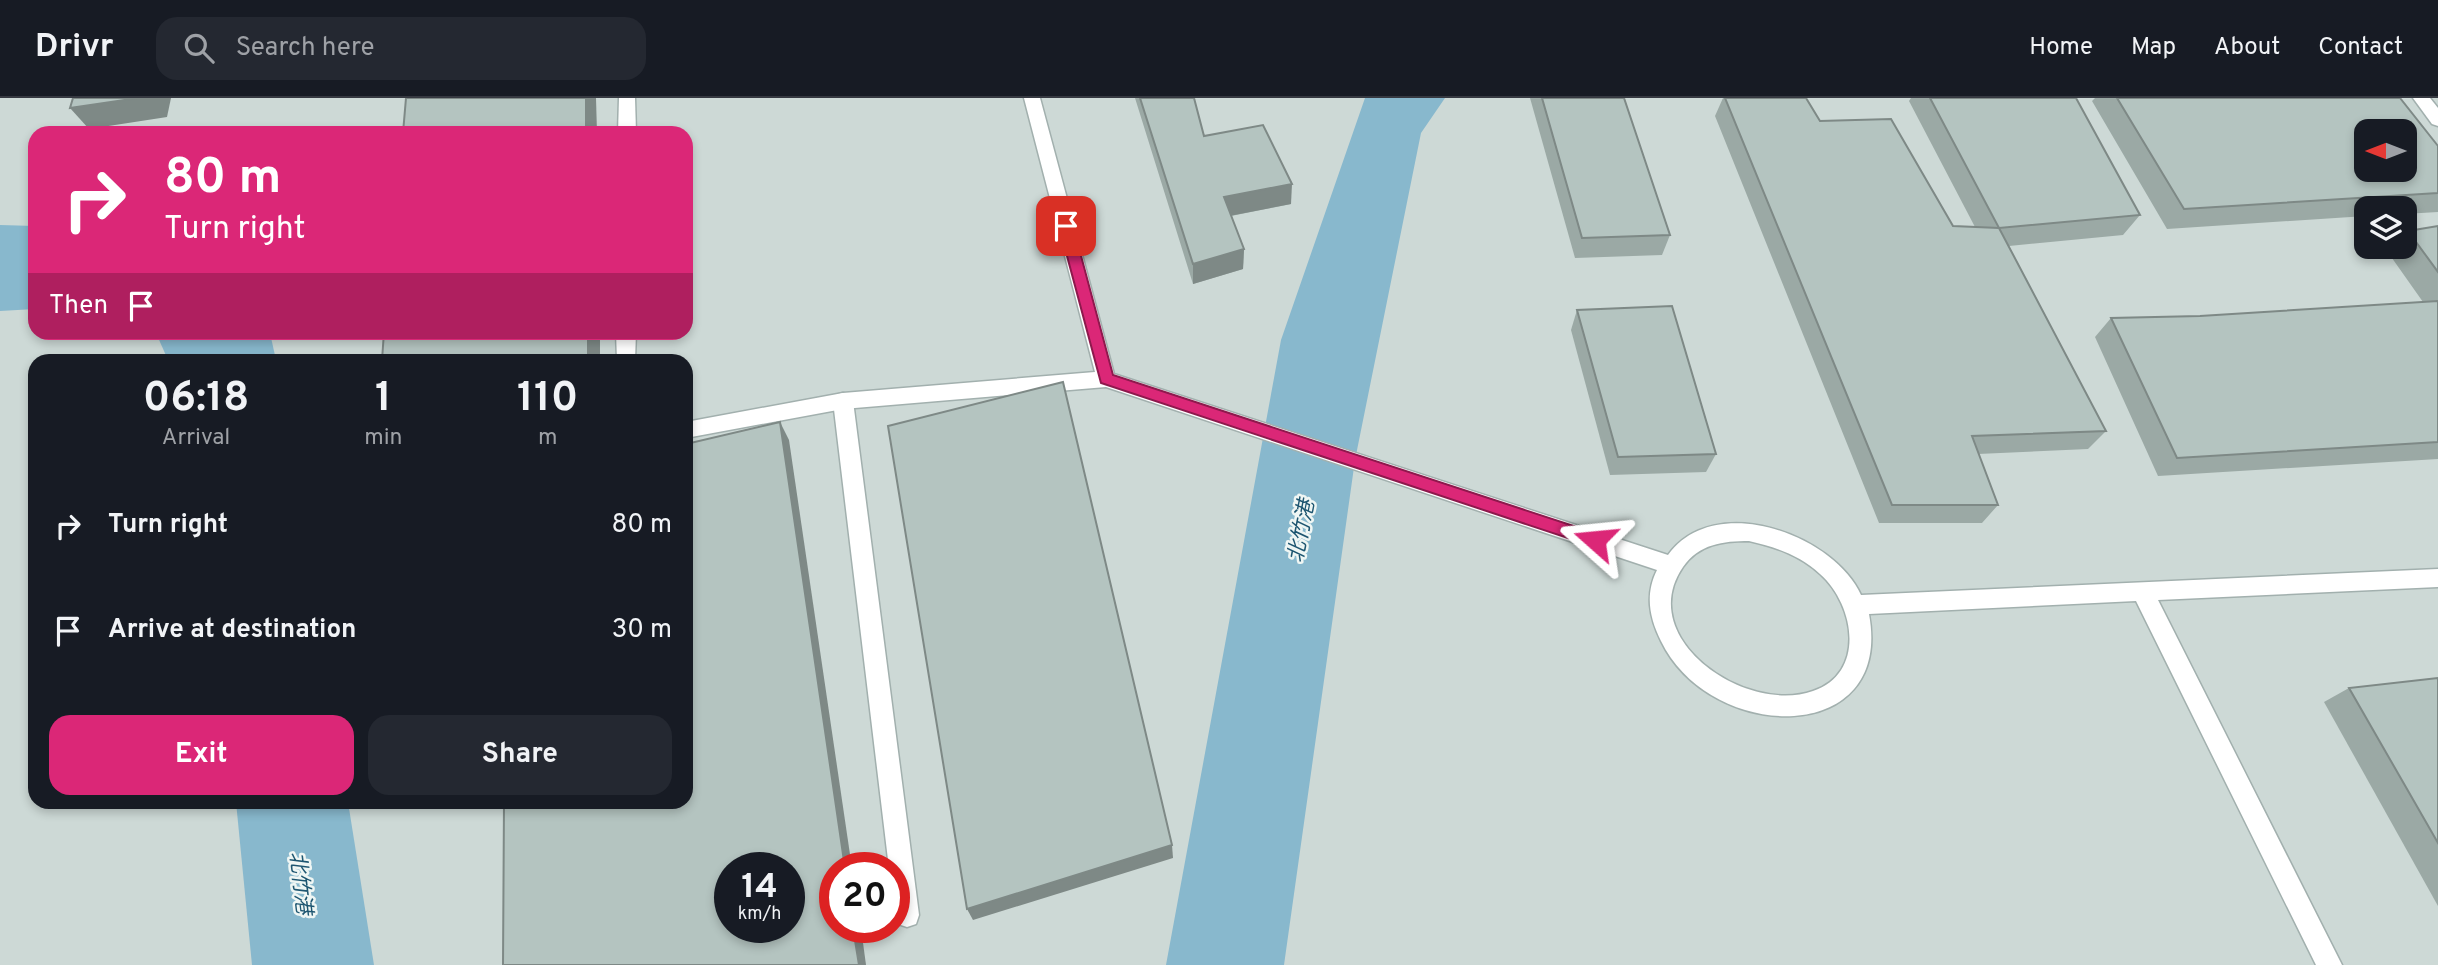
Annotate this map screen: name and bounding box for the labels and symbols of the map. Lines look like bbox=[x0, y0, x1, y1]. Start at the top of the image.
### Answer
north arrow bbox=[2354, 119, 2417, 182]
pin bbox=[1036, 196, 1096, 256]
water label: 北竹港 bbox=[1283, 495, 1322, 565]
position arrow bbox=[1558, 503, 1632, 577]
water label: 北竹港 bbox=[282, 850, 317, 919]
speed limit sign: 20 bbox=[819, 852, 910, 943]

